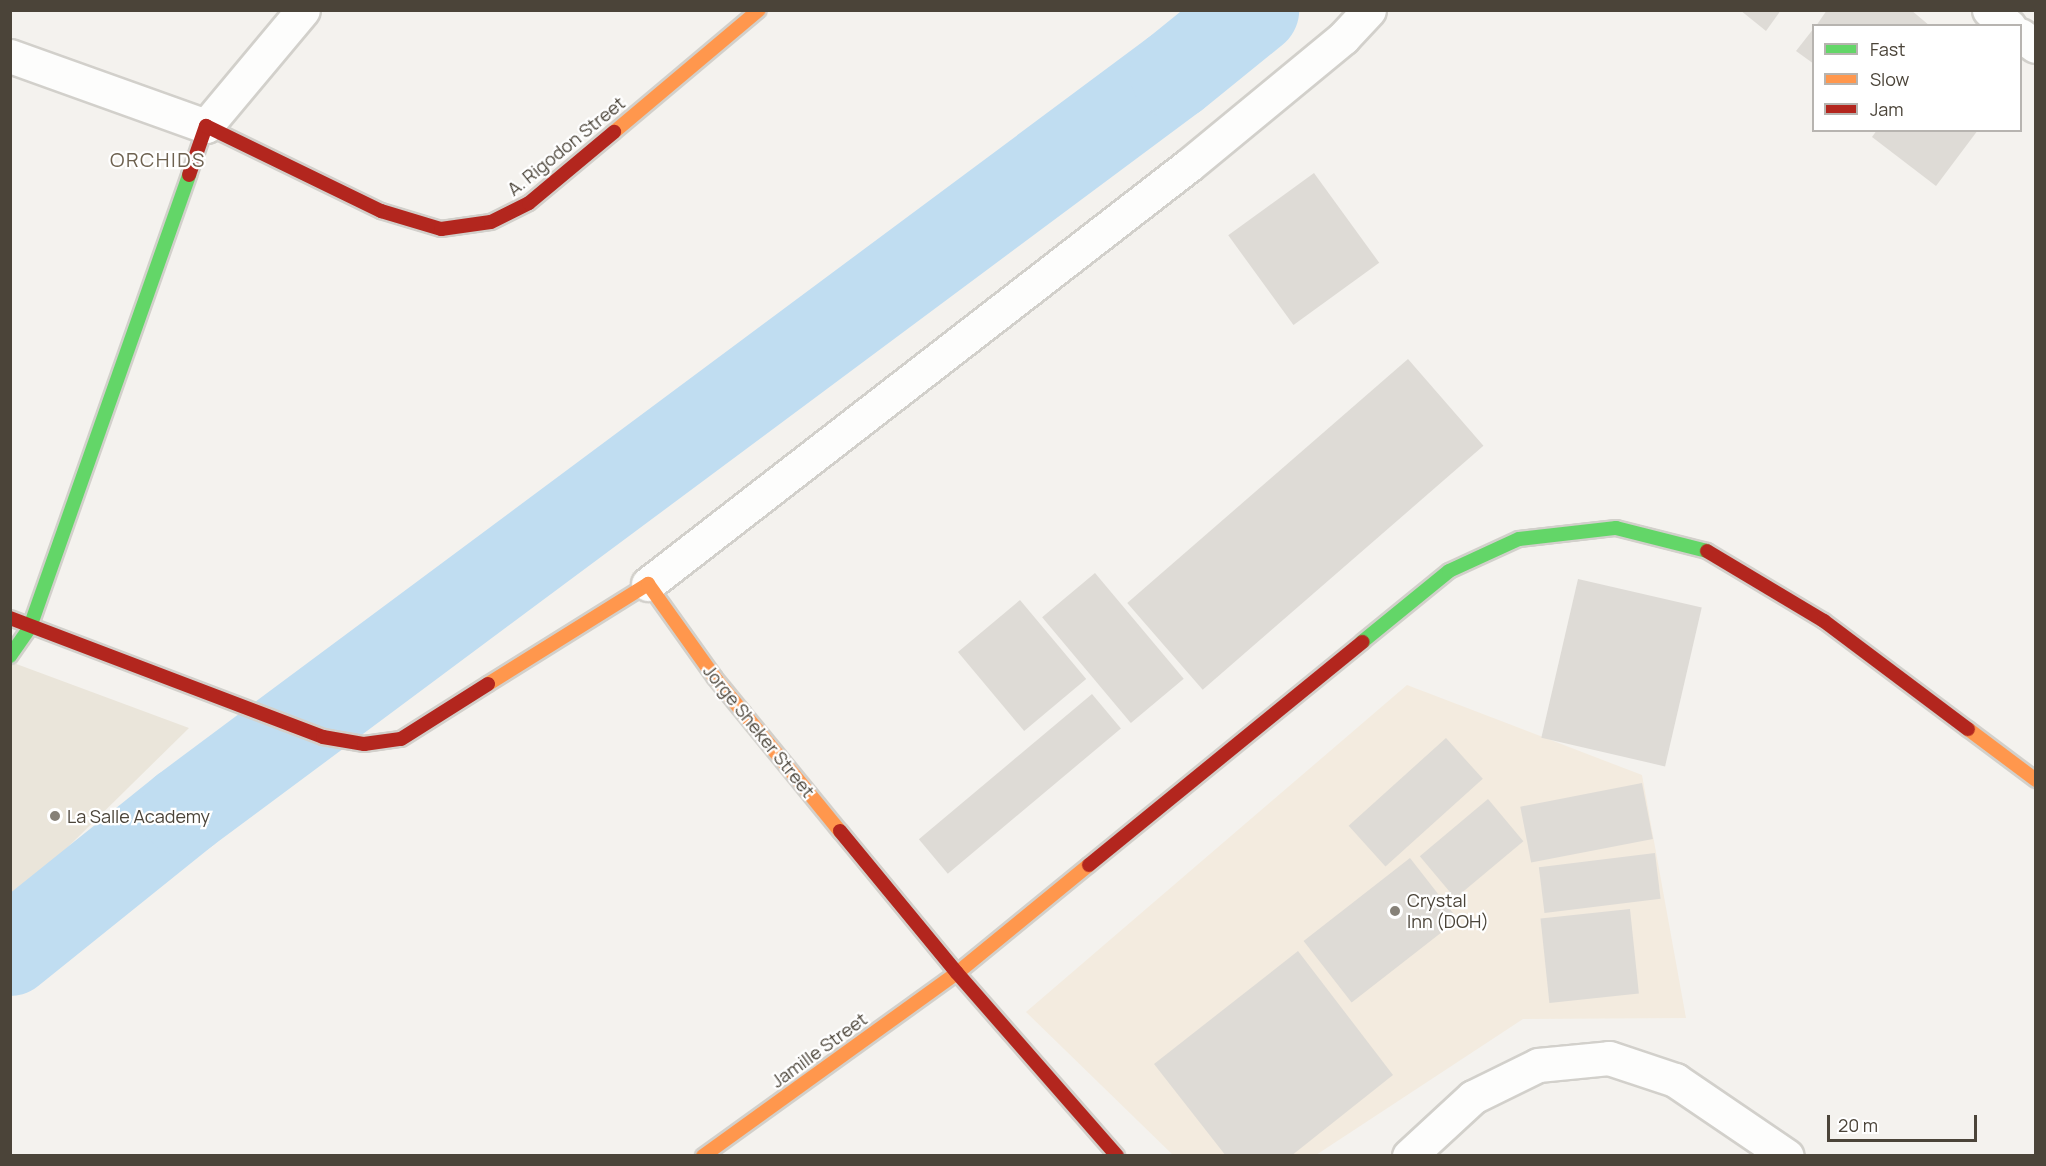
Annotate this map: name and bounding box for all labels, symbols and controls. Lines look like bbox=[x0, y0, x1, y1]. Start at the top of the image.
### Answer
legend bbox=[1812, 24, 2022, 132]
text: Fast bbox=[1870, 37, 1905, 61]
text: Slow bbox=[1870, 67, 1909, 91]
street label: A. Rigodon Street bbox=[503, 92, 629, 200]
text: Jam bbox=[1870, 97, 1904, 121]
district label: ORCHIDS bbox=[110, 147, 206, 171]
street label: Jorge Sheker Street bbox=[699, 660, 819, 802]
place label: La Salle Academy bbox=[67, 805, 210, 827]
marker: La Salle Academy bbox=[48, 809, 62, 823]
place label: Crystal Inn (DOH) bbox=[1407, 890, 1489, 932]
marker: Crystal Inn (DOH) bbox=[1388, 904, 1402, 918]
street label: Jamille Street bbox=[767, 1008, 871, 1092]
scale bar bbox=[1830, 1103, 1980, 1141]
text: 20 m bbox=[1838, 1113, 1878, 1137]

